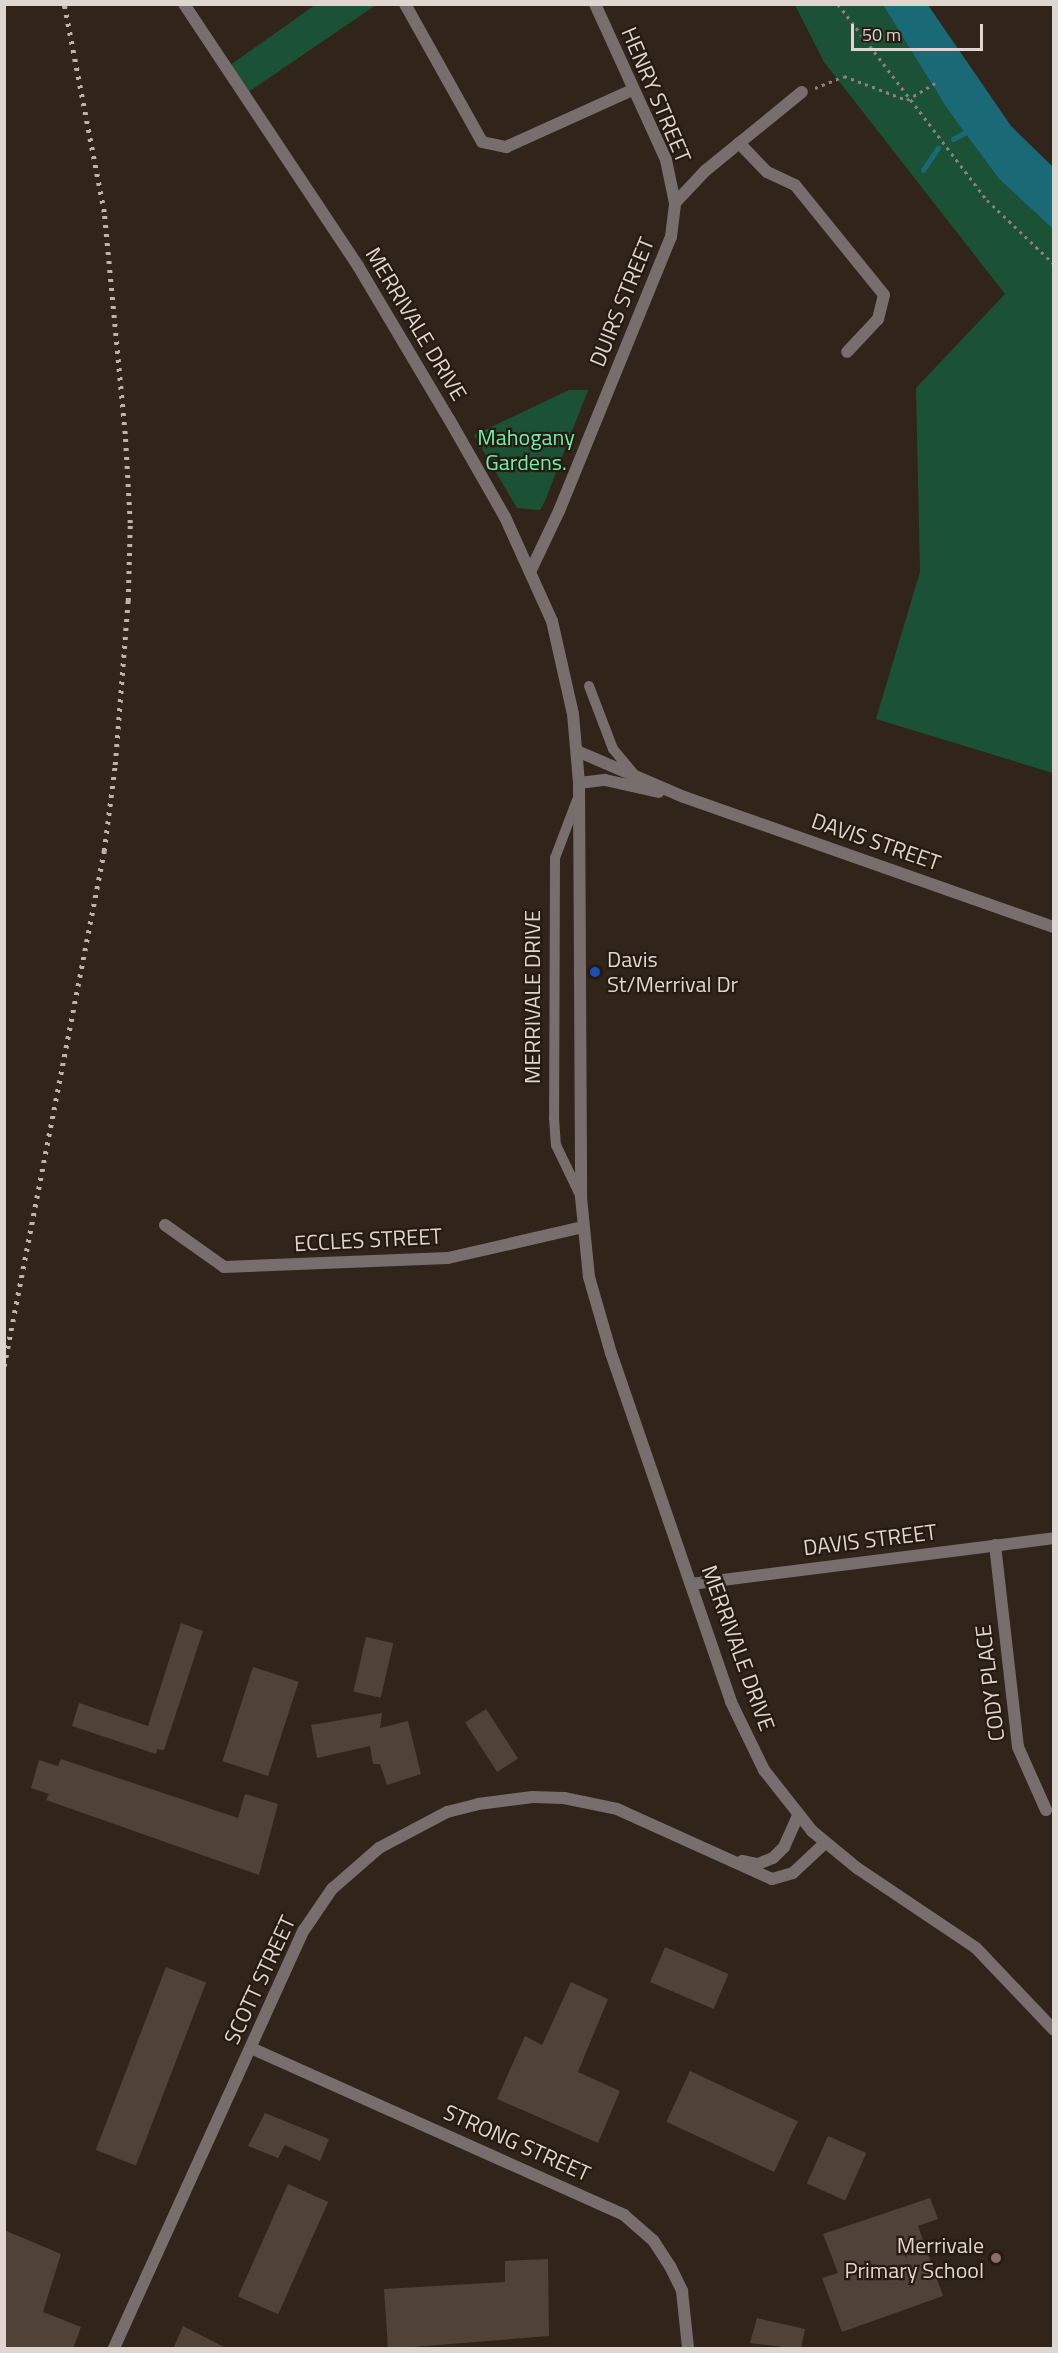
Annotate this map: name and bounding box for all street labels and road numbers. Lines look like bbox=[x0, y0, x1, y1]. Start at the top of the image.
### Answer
street label: HENRY STREET bbox=[616, 23, 696, 167]
street label: DUIRS STREET bbox=[584, 234, 660, 370]
street label: MERRIVALE DRIVE bbox=[360, 243, 472, 405]
street label: DAVIS STREET bbox=[808, 808, 944, 876]
street label: MERRIVALE DRIVE bbox=[520, 910, 546, 1084]
street label: ECCLES STREET bbox=[293, 1223, 443, 1257]
street label: DAVIS STREET bbox=[802, 1519, 938, 1561]
street label: MERRIVALE DRIVE bbox=[696, 1562, 780, 1734]
street label: CODY PLACE bbox=[970, 1623, 1010, 1743]
street label: SCOTT STREET bbox=[219, 1912, 301, 2048]
street label: STRONG STREET bbox=[440, 2099, 594, 2187]

